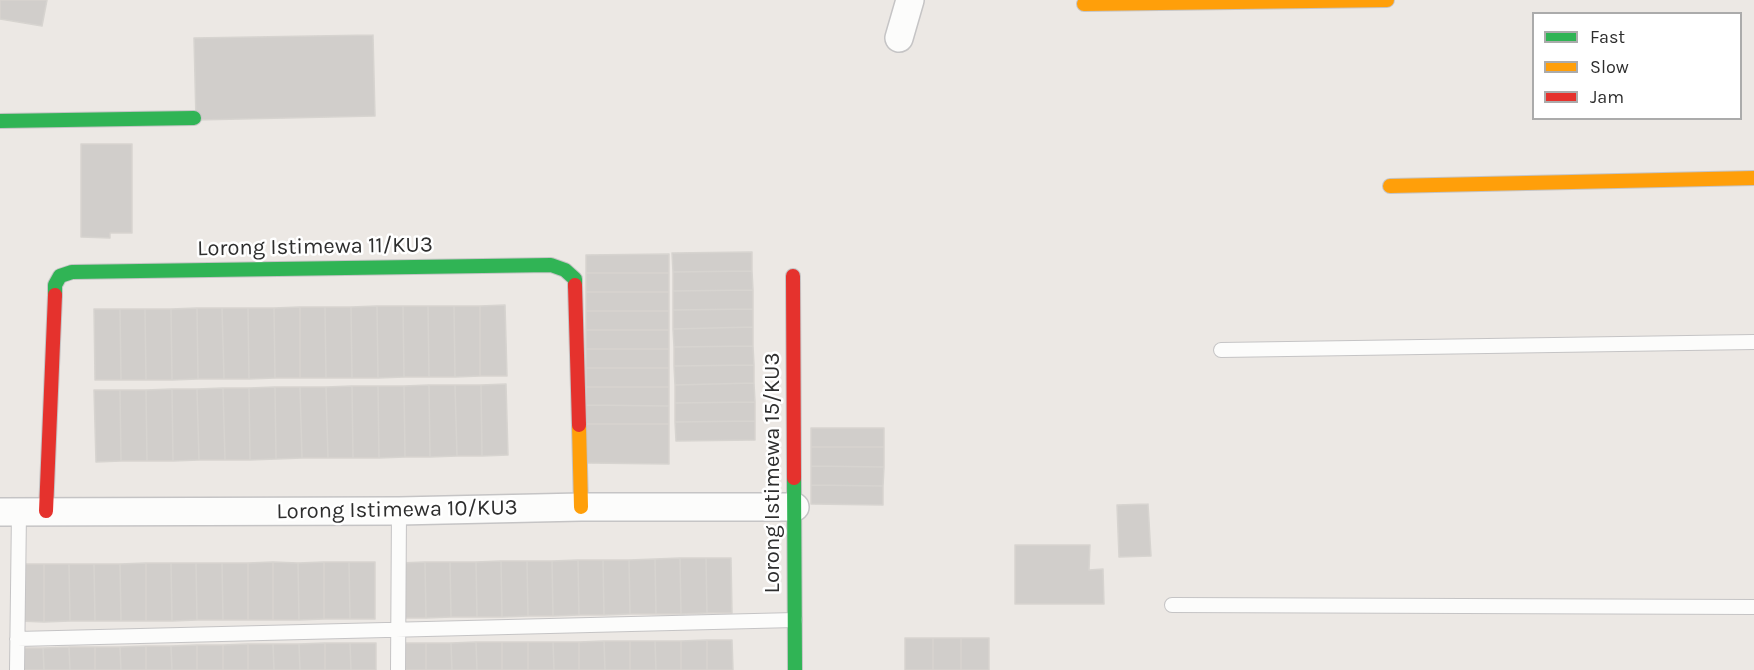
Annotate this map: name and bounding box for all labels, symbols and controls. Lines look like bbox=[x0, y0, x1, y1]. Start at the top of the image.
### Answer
legend bbox=[1532, 12, 1742, 120]
text: Fast bbox=[1590, 26, 1625, 48]
text: Slow bbox=[1590, 56, 1629, 78]
text: Jam bbox=[1590, 86, 1624, 108]
street label: Lorong Istimewa 11/KU3 bbox=[197, 232, 433, 262]
street label: Lorong Istimewa 15/KU3 bbox=[760, 353, 786, 593]
street label: Lorong Istimewa 10/KU3 bbox=[276, 495, 518, 525]

